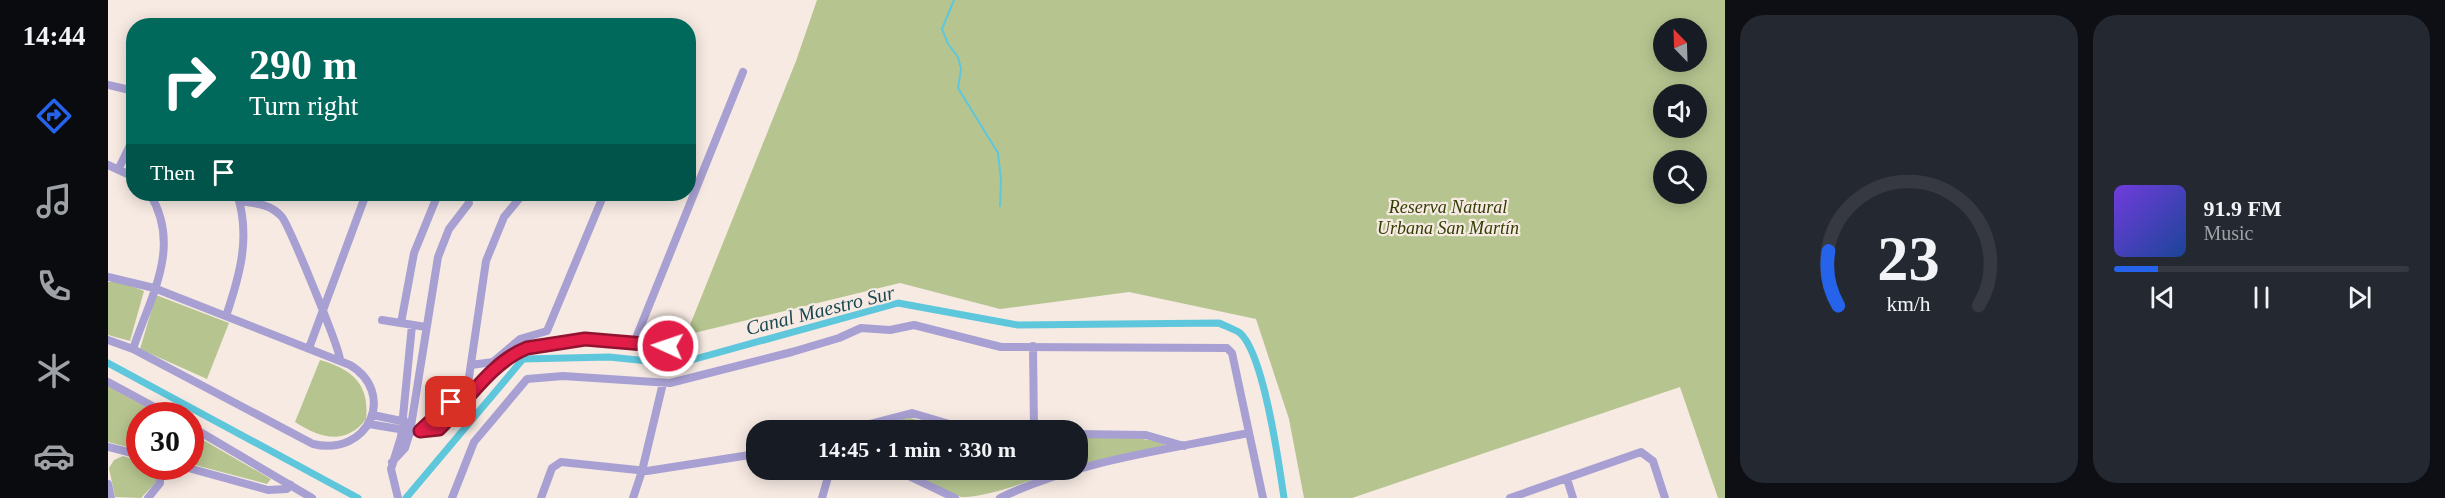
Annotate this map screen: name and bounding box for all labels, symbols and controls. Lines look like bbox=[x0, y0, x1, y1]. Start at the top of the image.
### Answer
north arrow bbox=[1653, 18, 1707, 72]
map controls bbox=[1653, 18, 1707, 204]
text: 14:44 bbox=[23, 21, 86, 51]
icon: right bbox=[150, 42, 228, 120]
text: 290 m bbox=[249, 42, 358, 88]
button: sound bbox=[1653, 84, 1707, 138]
text: Turn right bbox=[249, 91, 358, 121]
icon: directions bbox=[33, 95, 75, 137]
button: search bbox=[1653, 150, 1707, 204]
icon: arrive bbox=[207, 156, 240, 189]
text: Then bbox=[150, 160, 195, 185]
icon: music bbox=[33, 180, 75, 222]
text: 91.9 FM bbox=[2204, 196, 2282, 221]
park label: Reserva Natural Urbana San Martín bbox=[1377, 197, 1519, 238]
text: Music bbox=[2204, 222, 2254, 244]
text: 23 bbox=[1878, 224, 1940, 293]
icon: phone bbox=[33, 265, 75, 307]
water label: Canal Maestro Sur bbox=[743, 281, 897, 339]
icon: previous bbox=[2146, 281, 2179, 314]
icon: pause bbox=[2245, 281, 2278, 314]
icon: next bbox=[2343, 281, 2376, 314]
text: km/h bbox=[1887, 292, 1931, 316]
position arrow bbox=[636, 314, 700, 378]
icon: climate bbox=[33, 350, 75, 392]
pin bbox=[425, 376, 476, 427]
icon: arrive bbox=[434, 385, 467, 418]
speed limit sign: 30 bbox=[126, 402, 204, 480]
icon: car bbox=[33, 435, 75, 477]
text: 14:45 · 1 min · 330 m bbox=[818, 437, 1016, 462]

